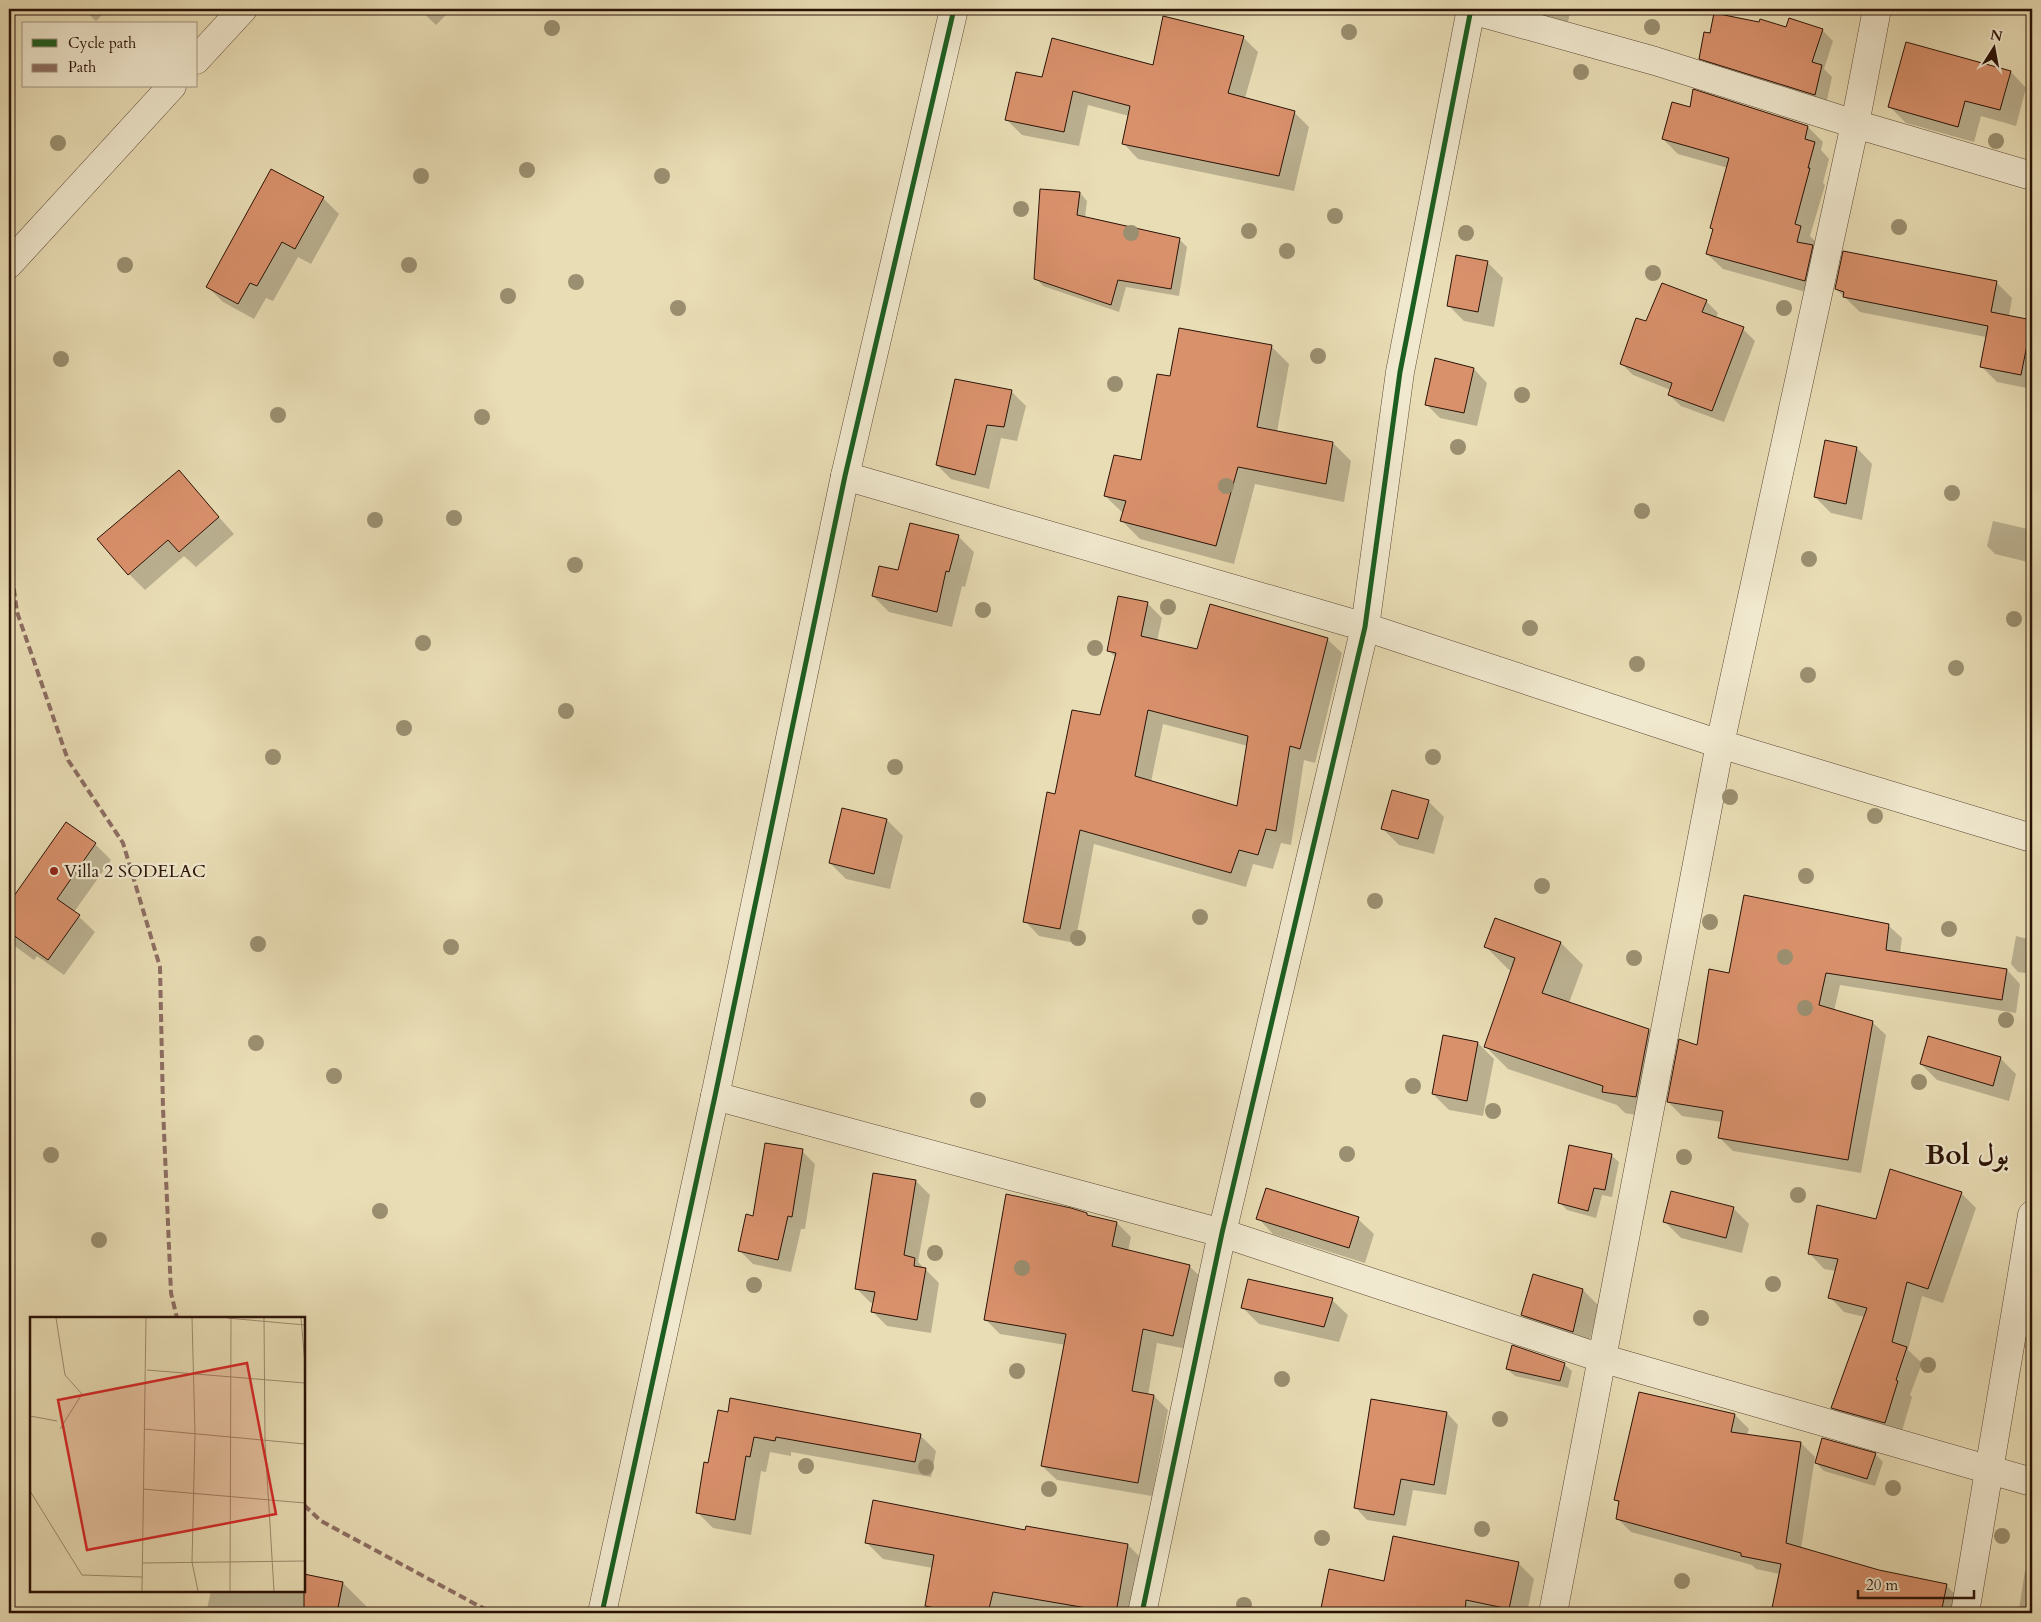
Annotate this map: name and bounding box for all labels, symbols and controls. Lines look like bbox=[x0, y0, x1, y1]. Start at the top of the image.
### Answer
legend bbox=[22, 22, 198, 88]
north arrow bbox=[1968, 22, 2018, 72]
text: N bbox=[1989, 25, 2004, 46]
text: Cycle path bbox=[68, 33, 137, 53]
text: Path bbox=[68, 57, 97, 77]
place label: Villa 2 SODELAC bbox=[64, 859, 206, 884]
marker: Villa 2 SODELAC bbox=[48, 865, 60, 877]
district label: Bol بول bbox=[1925, 1136, 2009, 1174]
inset map bbox=[30, 1317, 305, 1592]
scale bar bbox=[1858, 1567, 1975, 1599]
text: 20 m bbox=[1866, 1575, 1898, 1595]

